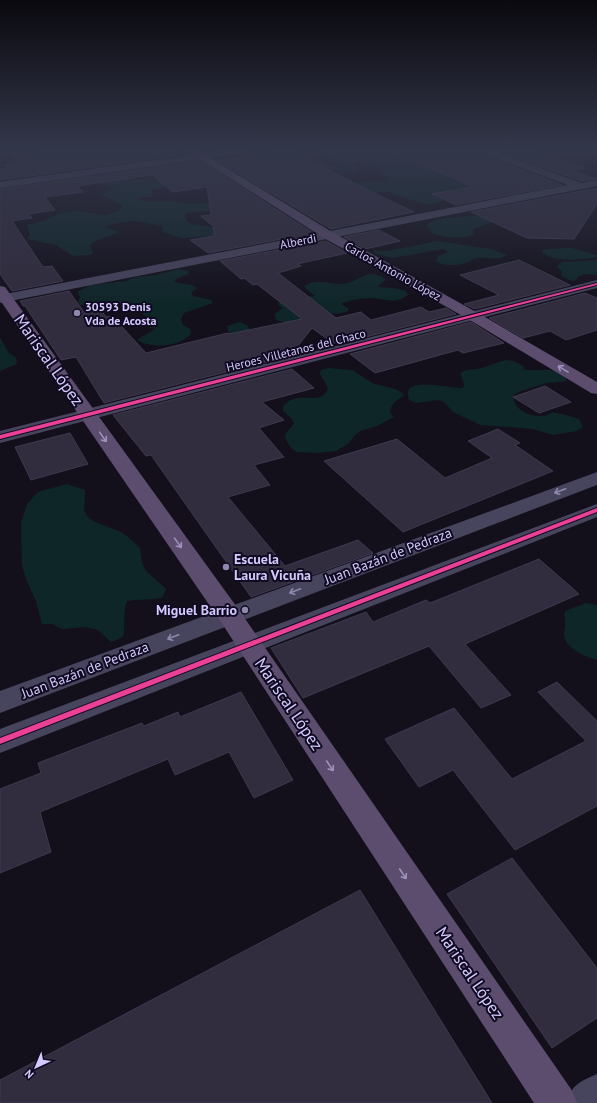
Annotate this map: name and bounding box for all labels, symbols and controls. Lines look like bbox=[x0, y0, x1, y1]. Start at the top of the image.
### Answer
street label: Alberdi bbox=[278, 230, 318, 252]
street label: Carlos Antonio López bbox=[342, 238, 444, 304]
place label: 30593 Denis Vda de Acosta bbox=[84, 299, 157, 328]
marker: 30593 Denis Vda de Acosta bbox=[72, 308, 82, 318]
street label: Mariscal López bbox=[9, 310, 89, 410]
street label: Heroes Villetanos del Chaco bbox=[225, 325, 367, 375]
one-way arrow bbox=[557, 365, 569, 373]
one-way arrow bbox=[99, 431, 107, 442]
one-way arrow bbox=[555, 488, 567, 496]
street label: Juan Bazán de Pedraza bbox=[321, 523, 454, 589]
one-way arrow bbox=[174, 537, 182, 548]
place label: Escuela Laura Vicuña bbox=[234, 550, 311, 584]
marker: Escuela Laura Vicuña bbox=[221, 562, 231, 572]
one-way arrow bbox=[289, 588, 301, 596]
place label: Miguel Barrio bbox=[156, 601, 237, 619]
marker: Miguel Barrio bbox=[240, 605, 250, 615]
one-way arrow bbox=[167, 634, 179, 642]
street label: Juan Bazán de Pedraza bbox=[18, 637, 151, 703]
street label: Mariscal López bbox=[250, 653, 328, 755]
one-way arrow bbox=[326, 760, 334, 771]
one-way arrow bbox=[399, 868, 407, 879]
street label: Mariscal López bbox=[431, 922, 509, 1024]
north arrow bbox=[16, 1047, 56, 1087]
text: N bbox=[22, 1067, 37, 1082]

